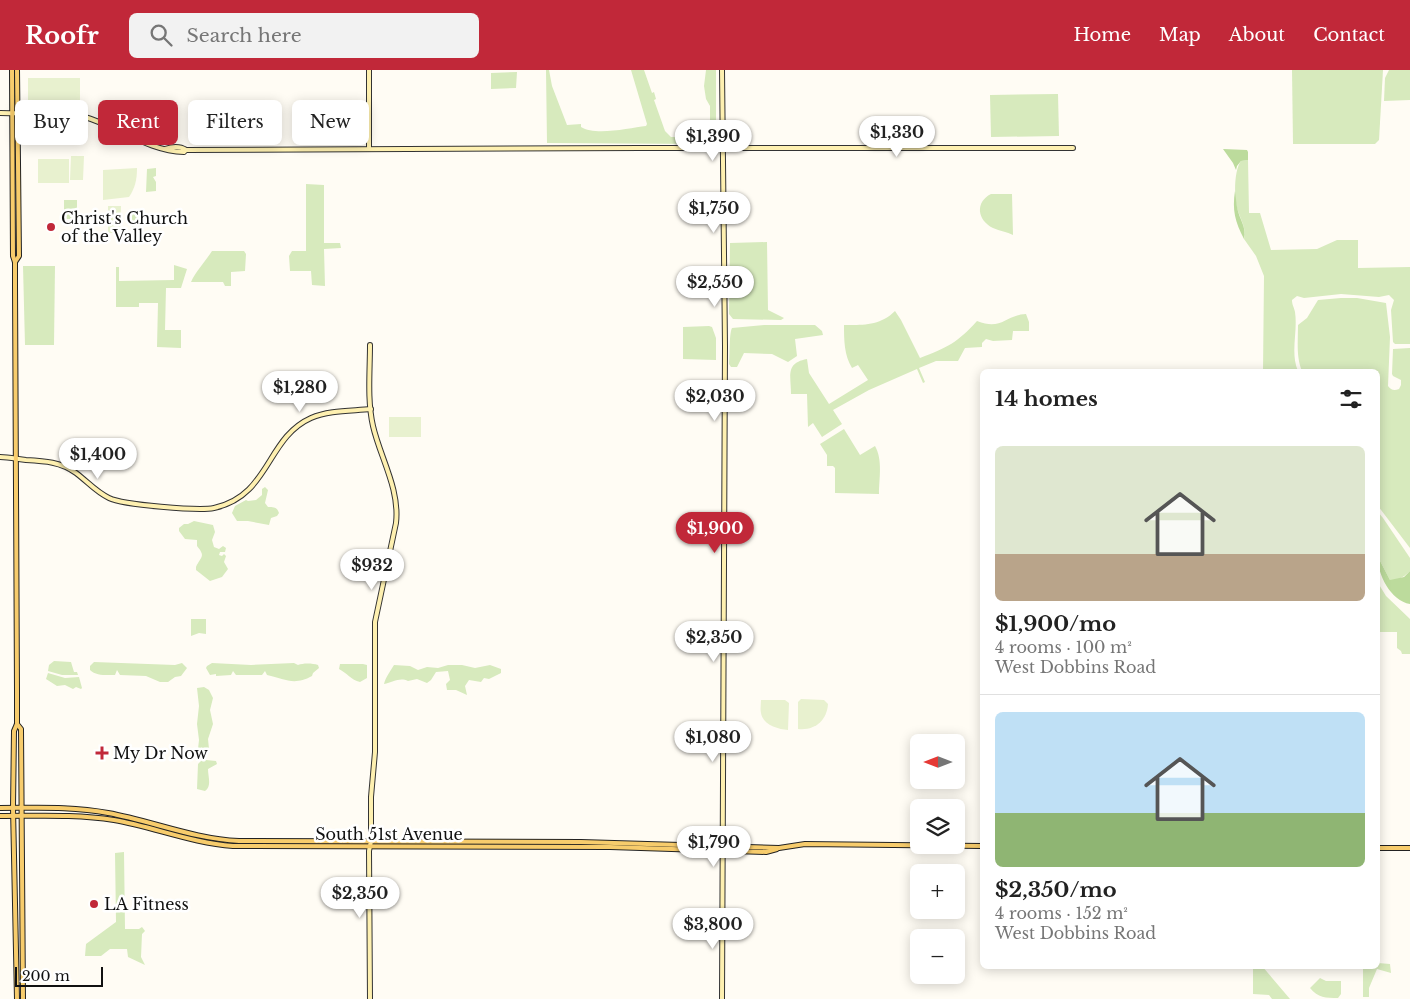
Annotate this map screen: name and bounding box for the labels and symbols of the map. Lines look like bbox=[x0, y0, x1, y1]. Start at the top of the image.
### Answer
pin: $1,330 bbox=[856, 116, 938, 158]
pin: $1,390 bbox=[672, 119, 754, 162]
pin: $1,750 bbox=[673, 191, 755, 234]
place label: Christ's Church of the Valley bbox=[61, 208, 188, 246]
marker: Christ's Church of the Valley bbox=[45, 221, 57, 233]
pin: $2,550 bbox=[674, 266, 756, 308]
pin: $1,280 bbox=[259, 370, 341, 413]
pin: $2,030 bbox=[674, 380, 756, 422]
pin: $1,400 bbox=[57, 438, 139, 480]
pin: $1,900 bbox=[674, 512, 756, 554]
pin: $932 bbox=[342, 548, 402, 591]
pin: $2,350 bbox=[673, 620, 755, 663]
pin: $1,080 bbox=[672, 720, 754, 763]
north arrow bbox=[910, 734, 965, 789]
place label: My Dr Now bbox=[113, 743, 208, 763]
marker: My Dr Now bbox=[95, 746, 109, 760]
street label: South 51st Avenue bbox=[315, 824, 463, 844]
pin: $1,790 bbox=[673, 826, 755, 868]
pin: $2,350 bbox=[319, 876, 401, 919]
place label: LA Fitness bbox=[104, 894, 189, 914]
marker: LA Fitness bbox=[88, 898, 100, 910]
pin: $3,800 bbox=[672, 908, 754, 950]
scale bar bbox=[15, 964, 102, 987]

